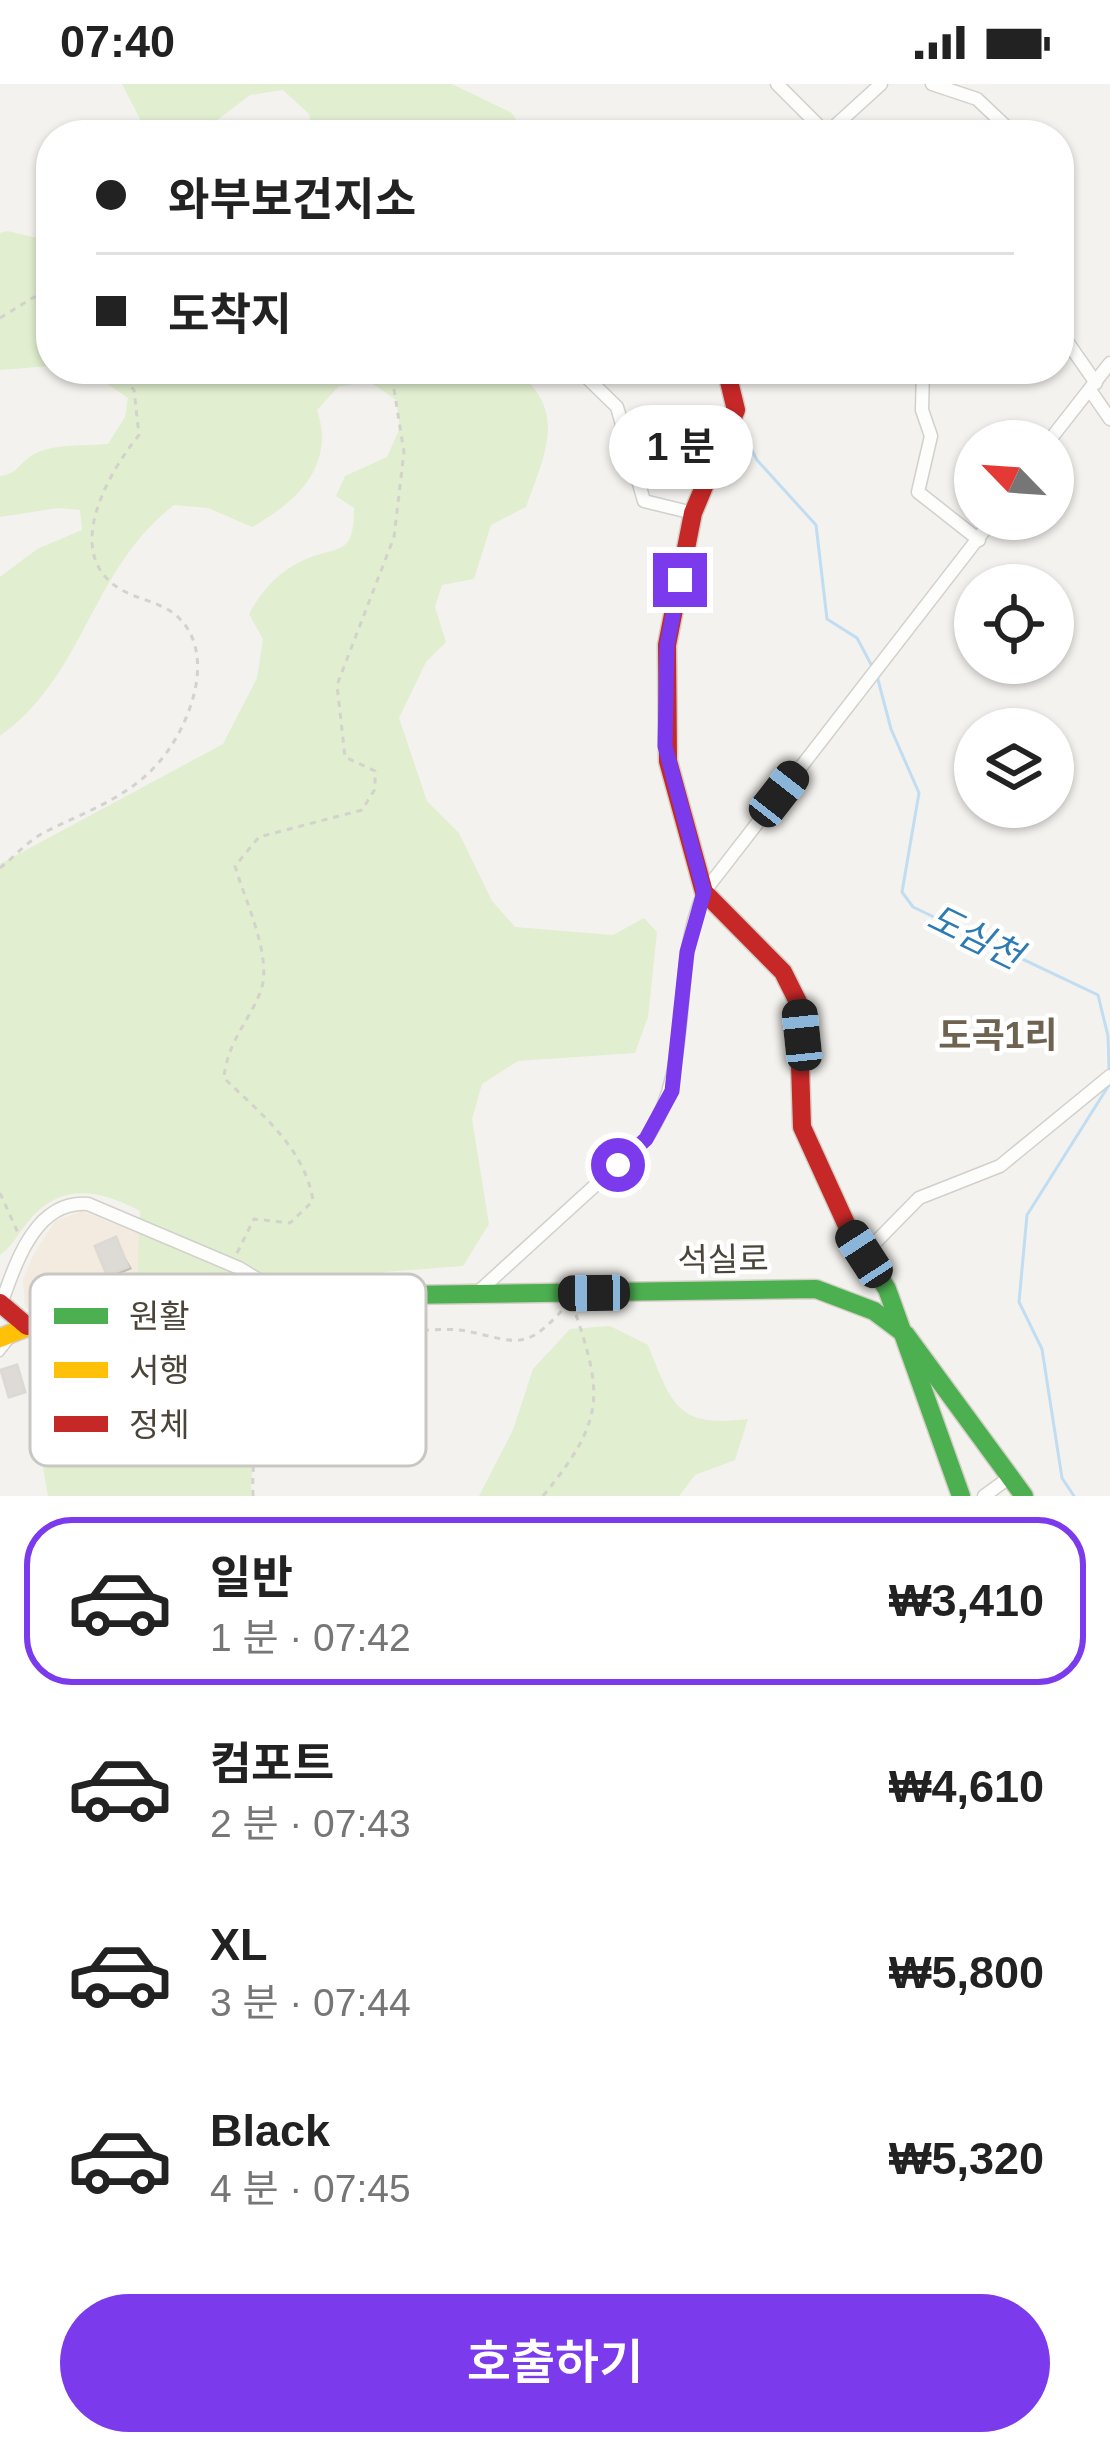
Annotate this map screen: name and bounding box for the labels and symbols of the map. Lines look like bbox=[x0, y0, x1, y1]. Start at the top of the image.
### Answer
callout: 1 분 bbox=[608, 406, 752, 490]
north arrow bbox=[954, 420, 1074, 540]
route end bbox=[653, 553, 707, 607]
car bbox=[743, 755, 815, 833]
water label: 도심천 bbox=[921, 896, 1032, 978]
car bbox=[780, 997, 824, 1073]
district label: 도곡1리 bbox=[938, 1015, 1058, 1056]
route start bbox=[591, 1138, 645, 1192]
car bbox=[829, 1214, 899, 1294]
street label: 석실로 bbox=[677, 1240, 769, 1279]
legend bbox=[30, 1274, 426, 1466]
car bbox=[558, 1274, 630, 1312]
text: 원활 bbox=[129, 1298, 190, 1335]
text: 서행 bbox=[129, 1352, 190, 1389]
text: 정체 bbox=[129, 1406, 190, 1443]

